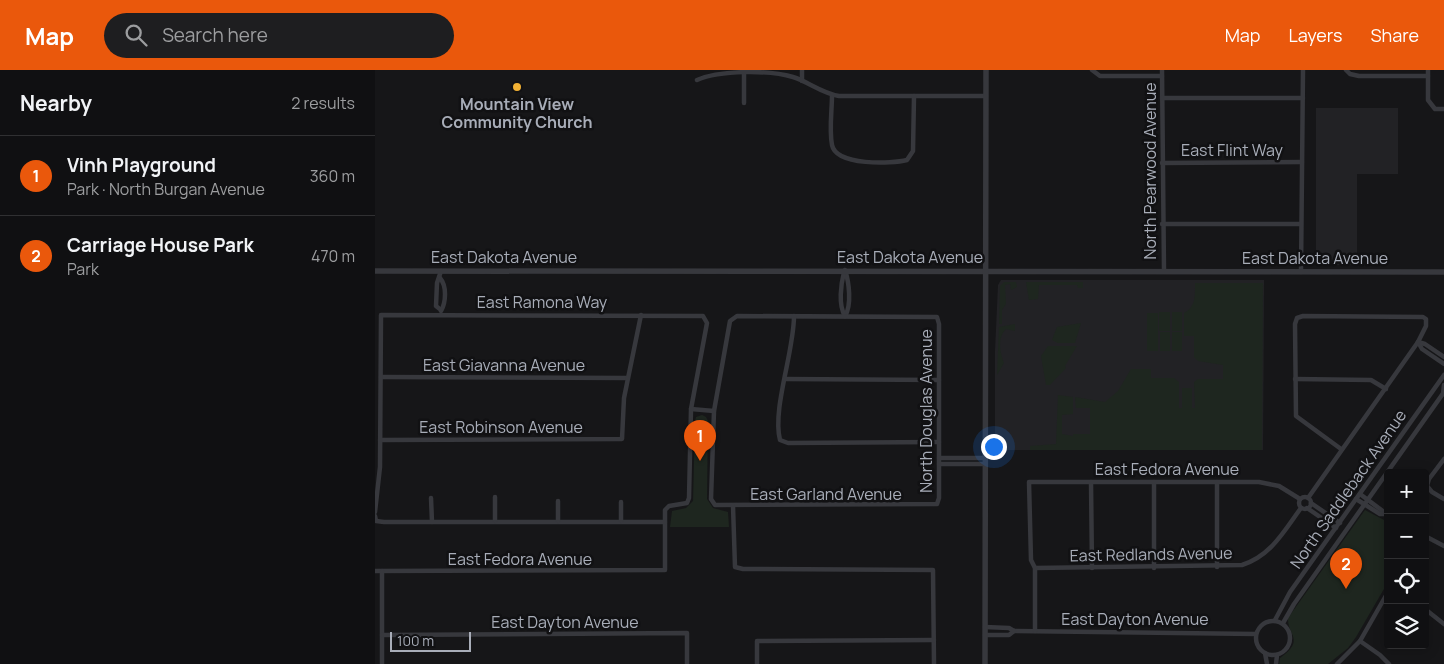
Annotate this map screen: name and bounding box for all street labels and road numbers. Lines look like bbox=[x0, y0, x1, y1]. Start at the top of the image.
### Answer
street label: North Pearwood Avenue bbox=[1139, 82, 1161, 260]
street label: East Flint Way bbox=[1181, 139, 1283, 161]
street label: East Dakota Avenue bbox=[431, 246, 577, 268]
street label: East Dakota Avenue bbox=[837, 246, 983, 268]
street label: East Dakota Avenue bbox=[1242, 247, 1388, 269]
street label: East Ramona Way bbox=[477, 291, 608, 313]
street label: North Douglas Avenue bbox=[915, 329, 937, 493]
street label: East Giavanna Avenue bbox=[423, 354, 585, 376]
street label: North Saddleback Avenue bbox=[1285, 405, 1411, 573]
street label: East Robinson Avenue bbox=[419, 416, 583, 438]
street label: East Fedora Avenue bbox=[1095, 458, 1239, 480]
street label: East Garland Avenue bbox=[750, 483, 902, 505]
street label: East Redlands Avenue bbox=[1069, 542, 1233, 566]
street label: East Fedora Avenue bbox=[448, 548, 592, 570]
street label: East Dayton Avenue bbox=[1061, 608, 1209, 630]
street label: East Dayton Avenue bbox=[491, 611, 639, 633]

